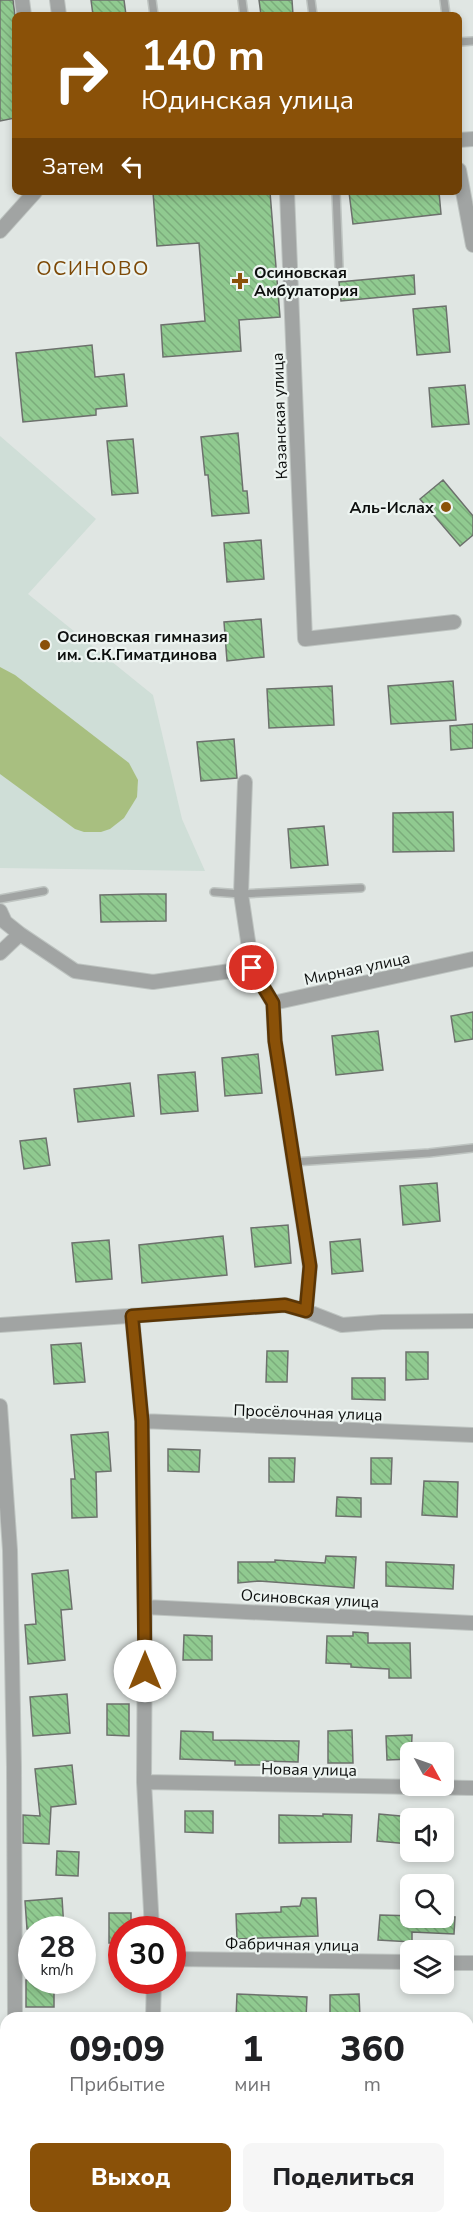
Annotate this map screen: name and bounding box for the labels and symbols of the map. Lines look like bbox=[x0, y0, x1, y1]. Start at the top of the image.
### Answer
district label: ОСИНОВО bbox=[36, 255, 150, 282]
place label: Осиновская Амбулатория bbox=[254, 262, 358, 302]
marker: Осиновская Амбулатория bbox=[231, 272, 249, 290]
street label: Казанская улица bbox=[267, 352, 293, 480]
place label: Аль-Ислах bbox=[350, 497, 434, 519]
marker: Аль-Ислах bbox=[439, 500, 453, 514]
place label: Осиновская гимназия им. С.К.Гиматдинова bbox=[57, 626, 228, 666]
marker: Осиновская гимназия им. С.К.Гиматдинова bbox=[38, 638, 52, 652]
pin bbox=[226, 942, 277, 993]
street label: Мирная улица bbox=[302, 947, 412, 991]
street label: Просёлочная улица bbox=[233, 1399, 383, 1427]
street label: Осиновская улица bbox=[240, 1584, 380, 1614]
position arrow bbox=[113, 1639, 177, 1703]
north arrow bbox=[400, 1742, 454, 1796]
street label: Новая улица bbox=[261, 1758, 357, 1782]
speed limit sign: 30 bbox=[108, 1916, 186, 1994]
street label: Фабричная улица bbox=[225, 1933, 359, 1957]

